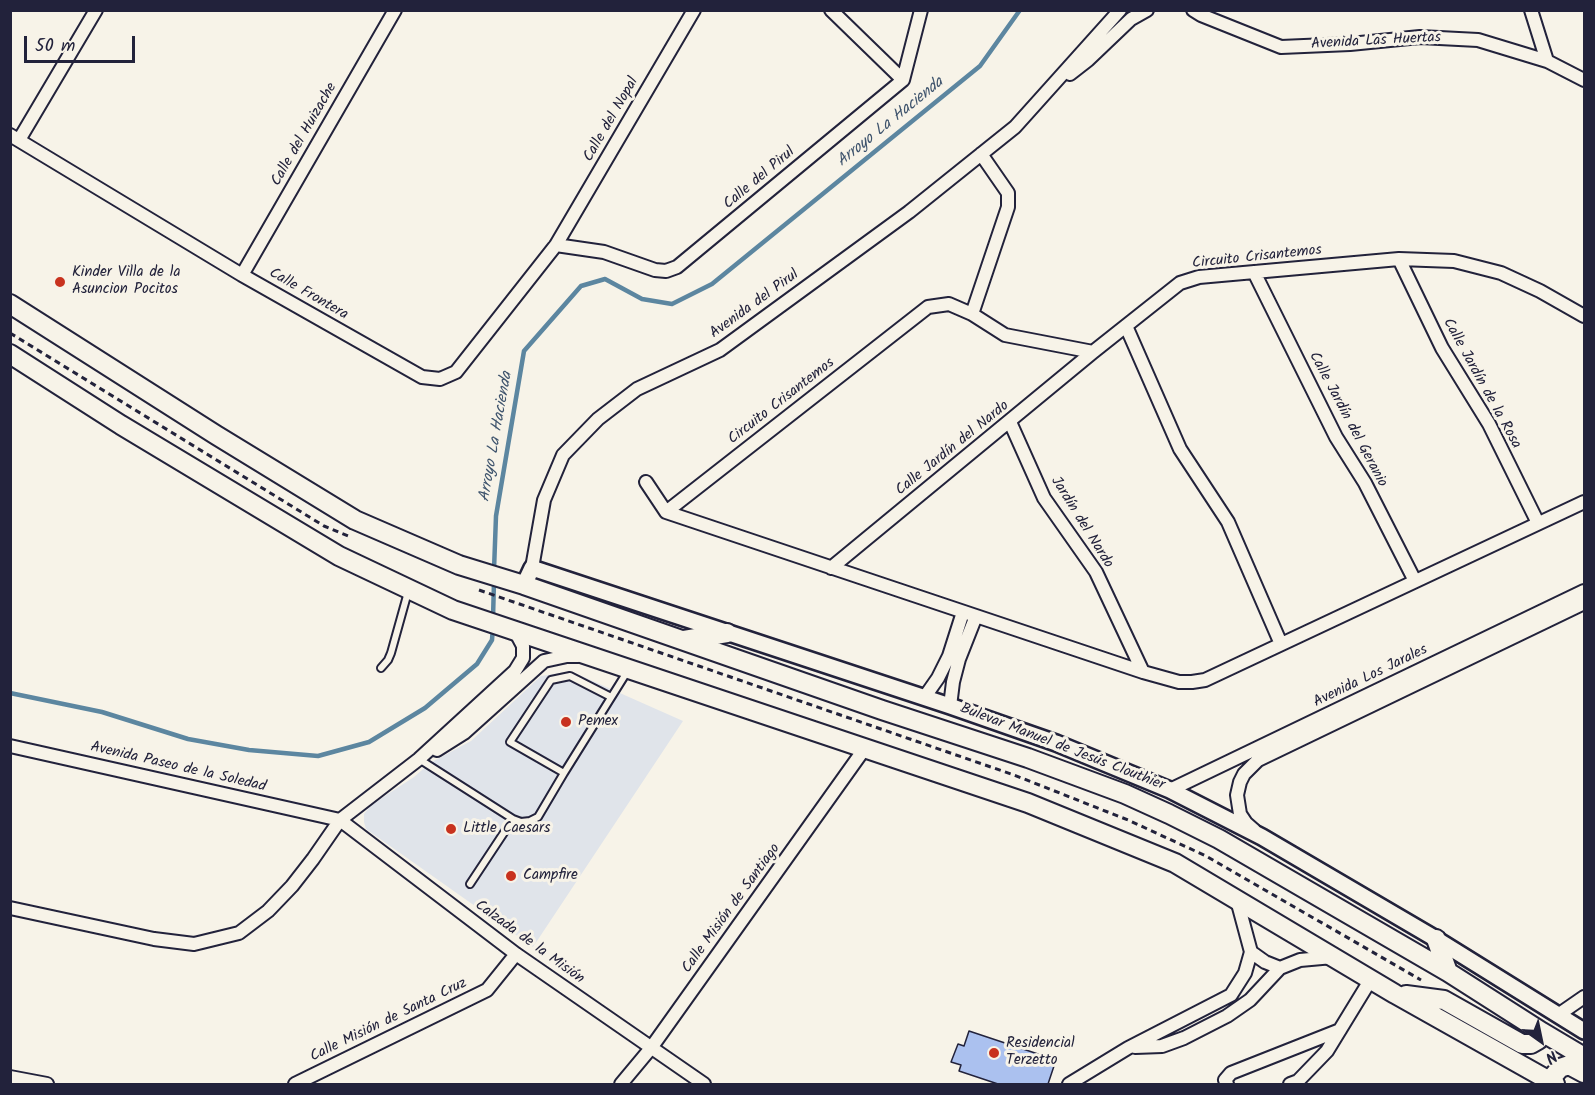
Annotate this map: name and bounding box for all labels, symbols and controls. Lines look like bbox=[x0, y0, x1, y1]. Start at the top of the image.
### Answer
scale bar bbox=[27, 24, 138, 62]
street label: Avenida Las Huertas bbox=[1311, 30, 1441, 54]
text: 50 m bbox=[35, 32, 75, 61]
street label: Calle del Nopal bbox=[580, 74, 644, 166]
water label: Arroyo La Hacienda bbox=[834, 74, 948, 172]
street label: Calle del Huizache bbox=[268, 80, 342, 190]
street label: Calle del Pirul bbox=[721, 144, 799, 214]
street label: Circuito Crisantemos bbox=[1191, 242, 1323, 274]
place label: Kinder Villa de la Asuncion Pocitos bbox=[72, 264, 181, 299]
street label: Calle Frontera bbox=[265, 265, 351, 325]
street label: Avenida del Pirul bbox=[707, 267, 803, 343]
marker: Kinder Villa de la Asuncion Pocitos bbox=[53, 275, 67, 289]
street label: Calle Jardín de la Rosa bbox=[1438, 316, 1524, 452]
street label: Calle Jardín del Geranio bbox=[1304, 349, 1390, 491]
street label: Circuito Crisantemos bbox=[725, 355, 839, 449]
water label: Arroyo La Hacienda bbox=[476, 370, 518, 504]
street label: Calle Jardín del Nardo bbox=[893, 398, 1013, 500]
street label: Jardín del Nardo bbox=[1046, 474, 1116, 572]
street label: Avenida Los Jarales bbox=[1311, 642, 1431, 712]
street label: Bulevar Manuel de Jesús Clouthier bbox=[957, 701, 1167, 795]
place label: Pemex bbox=[578, 713, 618, 731]
marker: Pemex bbox=[559, 715, 573, 729]
street label: Avenida Paseo de la Soledad bbox=[88, 739, 268, 797]
place label: Little Caesars bbox=[463, 820, 550, 838]
marker: Little Caesars bbox=[444, 822, 458, 836]
street label: Calle Misión de Santiago bbox=[679, 841, 785, 977]
place label: Campfire bbox=[523, 867, 578, 885]
marker: Campfire bbox=[504, 869, 518, 883]
street label: Calzada de la Misión bbox=[471, 897, 587, 989]
street label: Calle Misión de Santa Cruz bbox=[308, 975, 470, 1067]
north arrow bbox=[1511, 1011, 1571, 1071]
place label: Residencial Terzetto bbox=[1006, 1035, 1075, 1070]
text: N bbox=[1540, 1043, 1562, 1070]
marker: Residencial Terzetto bbox=[987, 1046, 1001, 1060]

